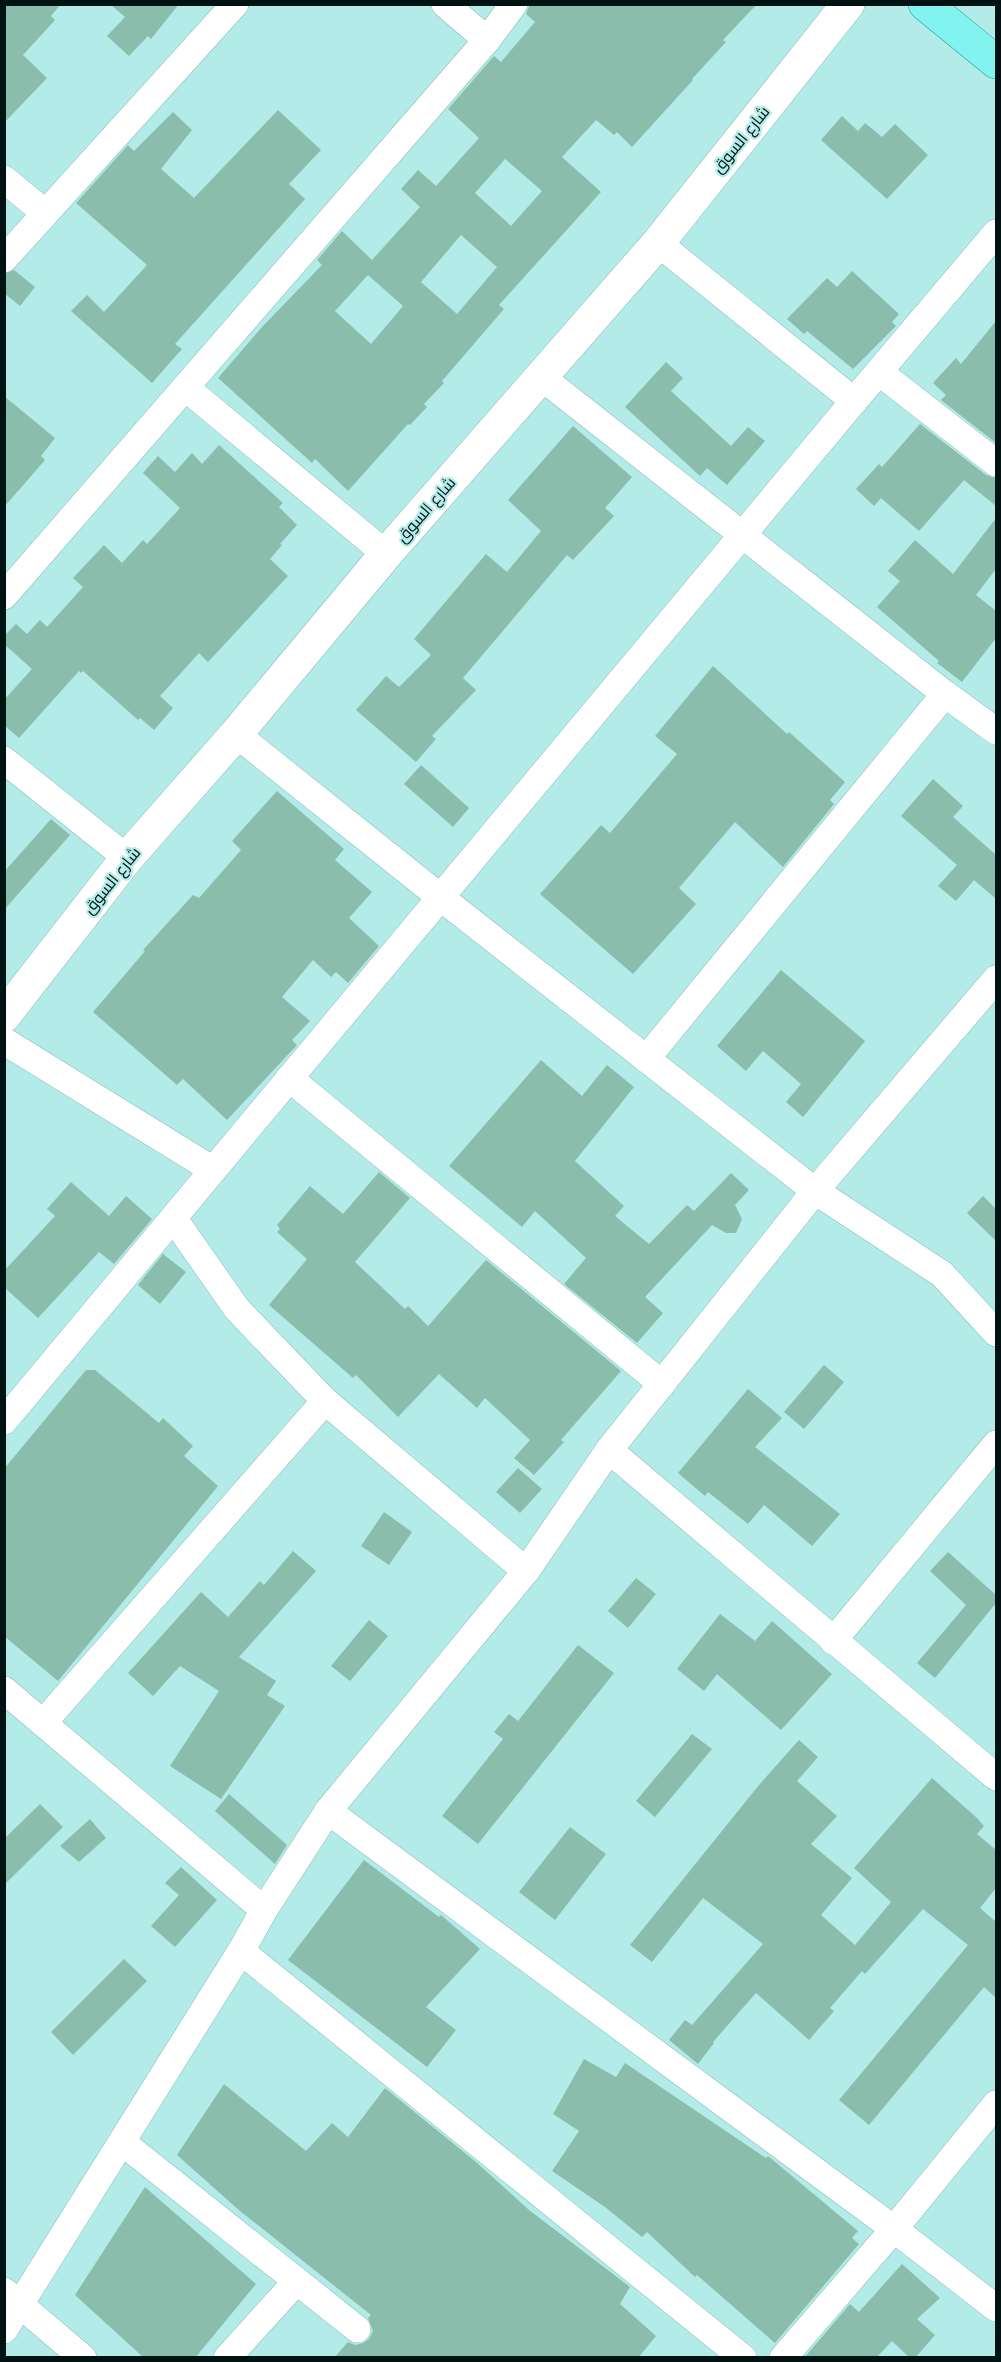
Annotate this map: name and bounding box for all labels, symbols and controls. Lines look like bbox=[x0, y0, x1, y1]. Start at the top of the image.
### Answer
street label: شارع السوق bbox=[707, 101, 775, 178]
street label: شارع السوق bbox=[391, 472, 461, 548]
street label: شارع السوق bbox=[78, 842, 146, 919]

